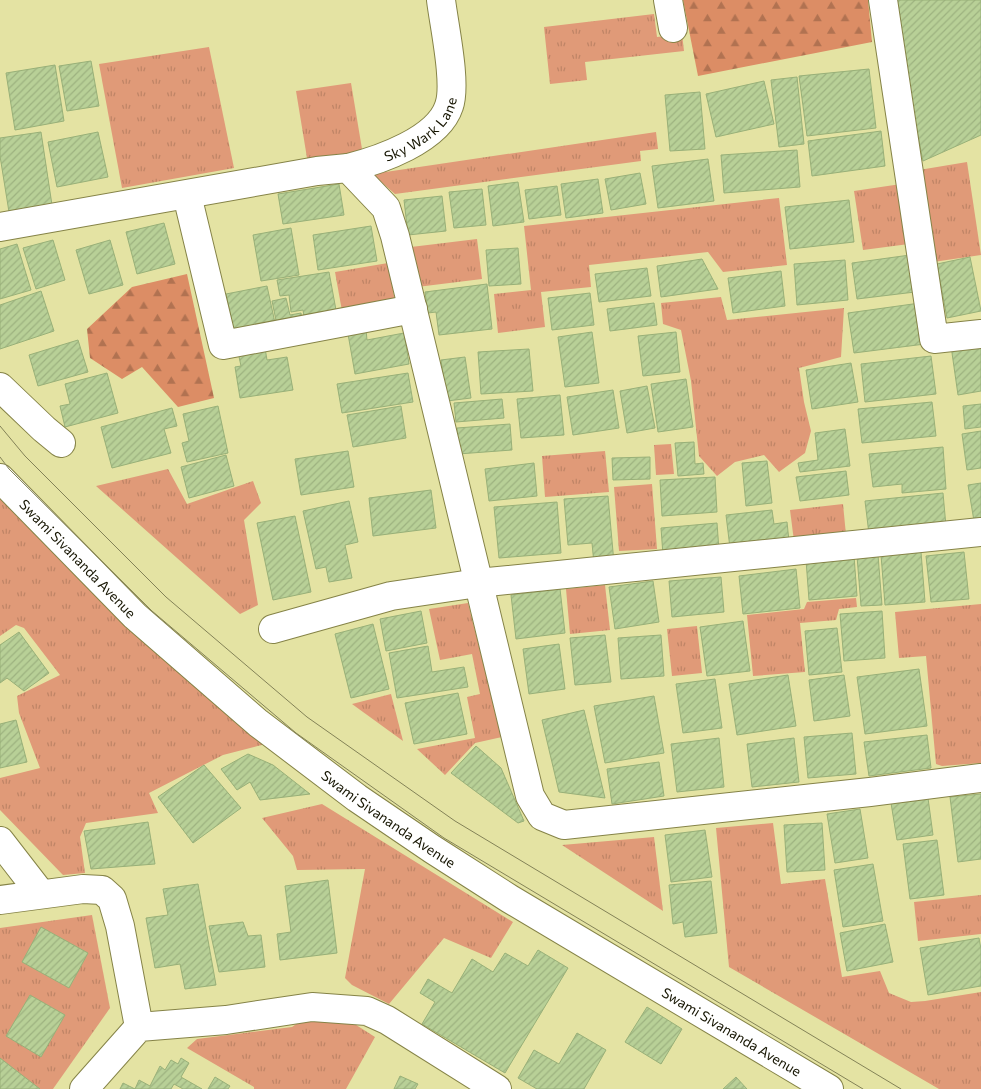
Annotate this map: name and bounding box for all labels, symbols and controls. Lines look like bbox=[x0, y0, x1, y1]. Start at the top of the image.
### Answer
street label: Sky Wark Lane bbox=[381, 96, 459, 164]
street label: Swami Sivananda Avenue bbox=[17, 495, 140, 621]
street label: Swami Sivananda Avenue bbox=[318, 766, 459, 871]
street label: Swami Sivananda Avenue bbox=[659, 983, 805, 1079]

